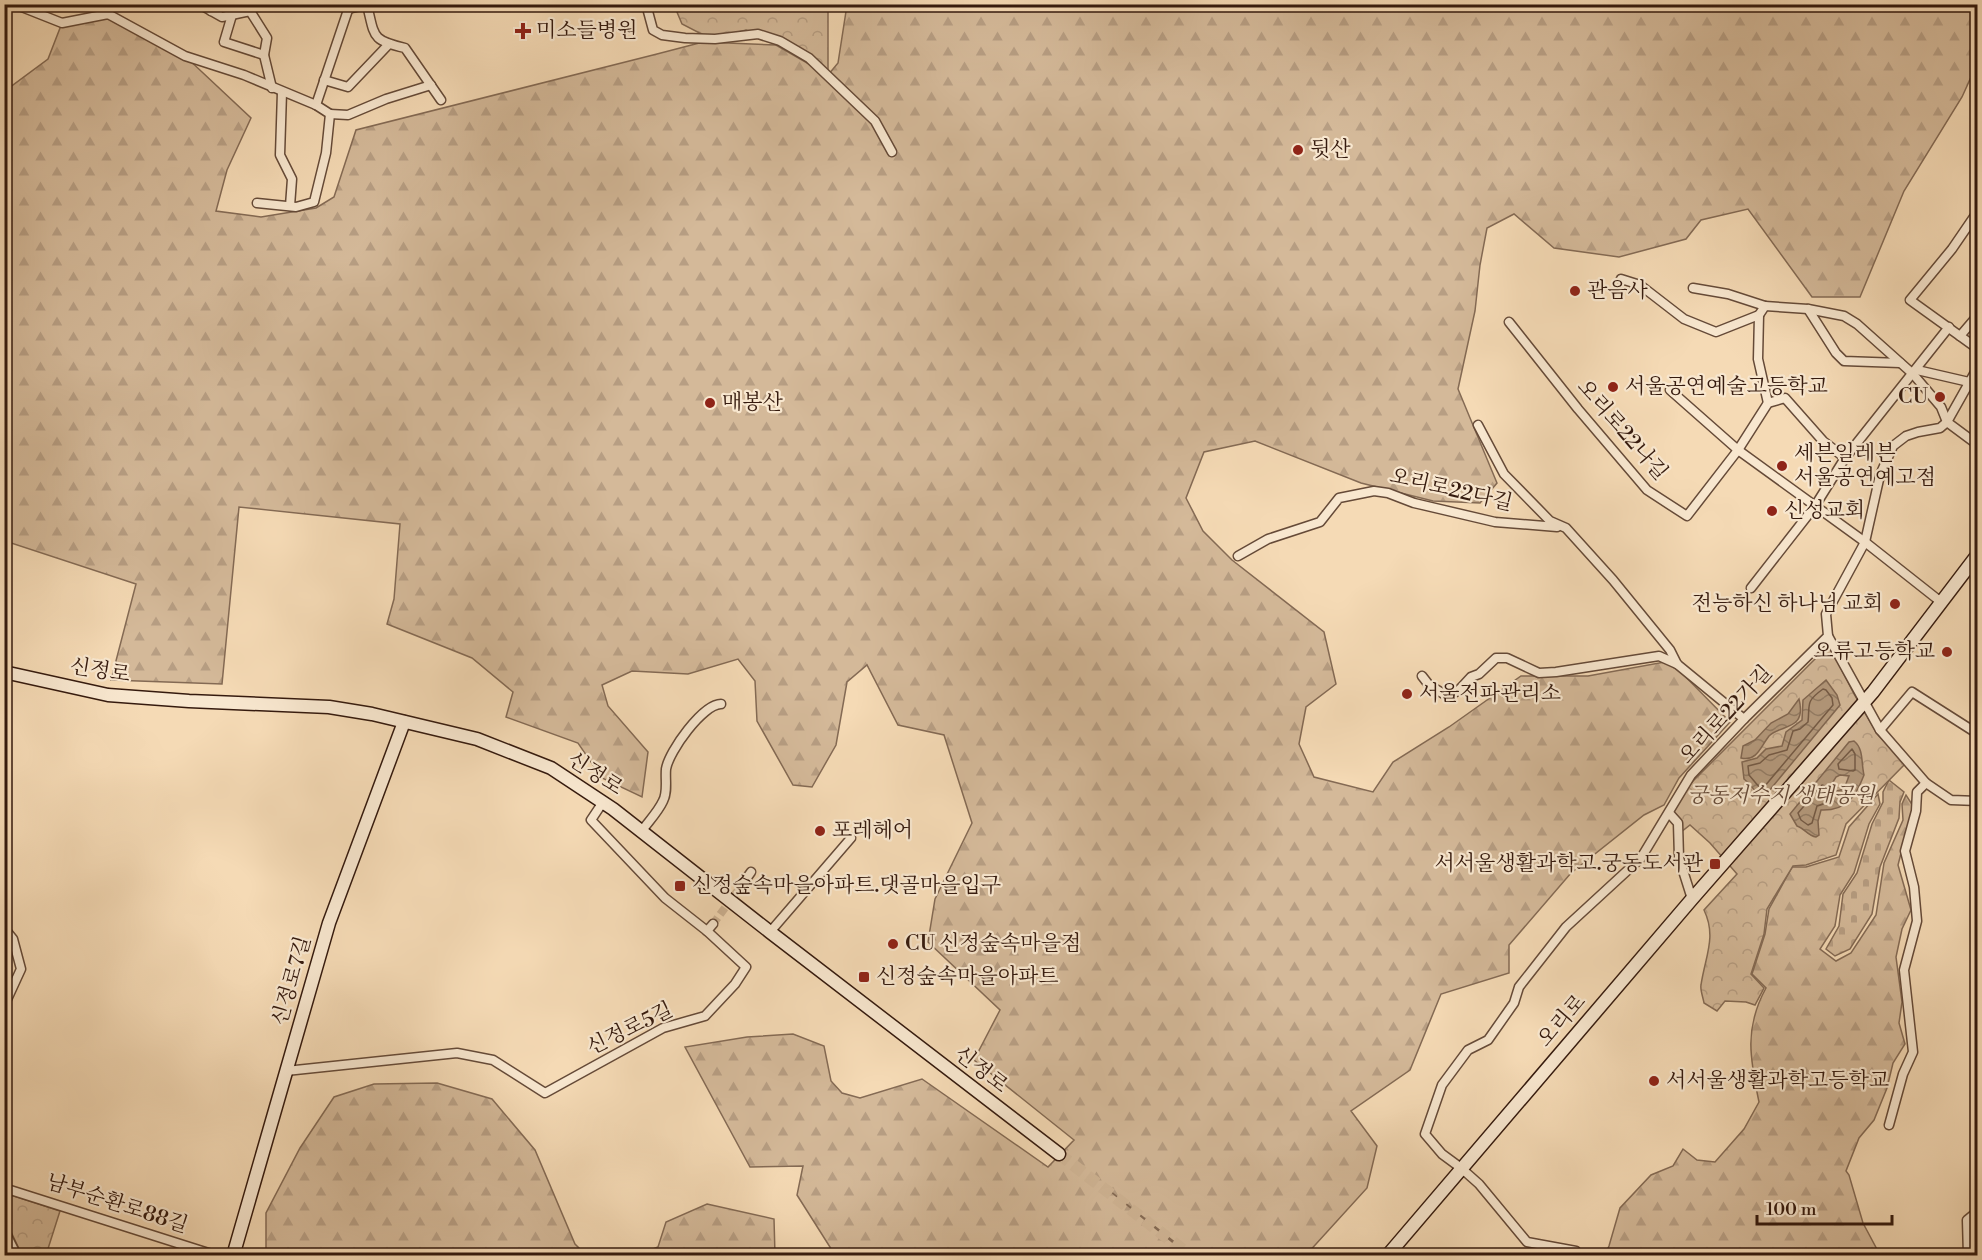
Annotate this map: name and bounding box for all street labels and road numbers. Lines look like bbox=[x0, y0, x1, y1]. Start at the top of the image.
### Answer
street label: 오리로22나길 bbox=[1571, 374, 1673, 486]
street label: 오리로22다길 bbox=[1387, 463, 1515, 517]
street label: 신정로 bbox=[68, 653, 132, 689]
street label: 오리로22가길 bbox=[1674, 660, 1778, 770]
street label: 신정로 bbox=[562, 747, 628, 801]
street label: 신정로7길 bbox=[267, 933, 317, 1029]
street label: 오리로 bbox=[1532, 990, 1592, 1052]
street label: 신정로5길 bbox=[583, 997, 677, 1061]
street label: 신정로 bbox=[949, 1041, 1013, 1099]
street label: 남부순환로88길 bbox=[43, 1169, 191, 1239]

